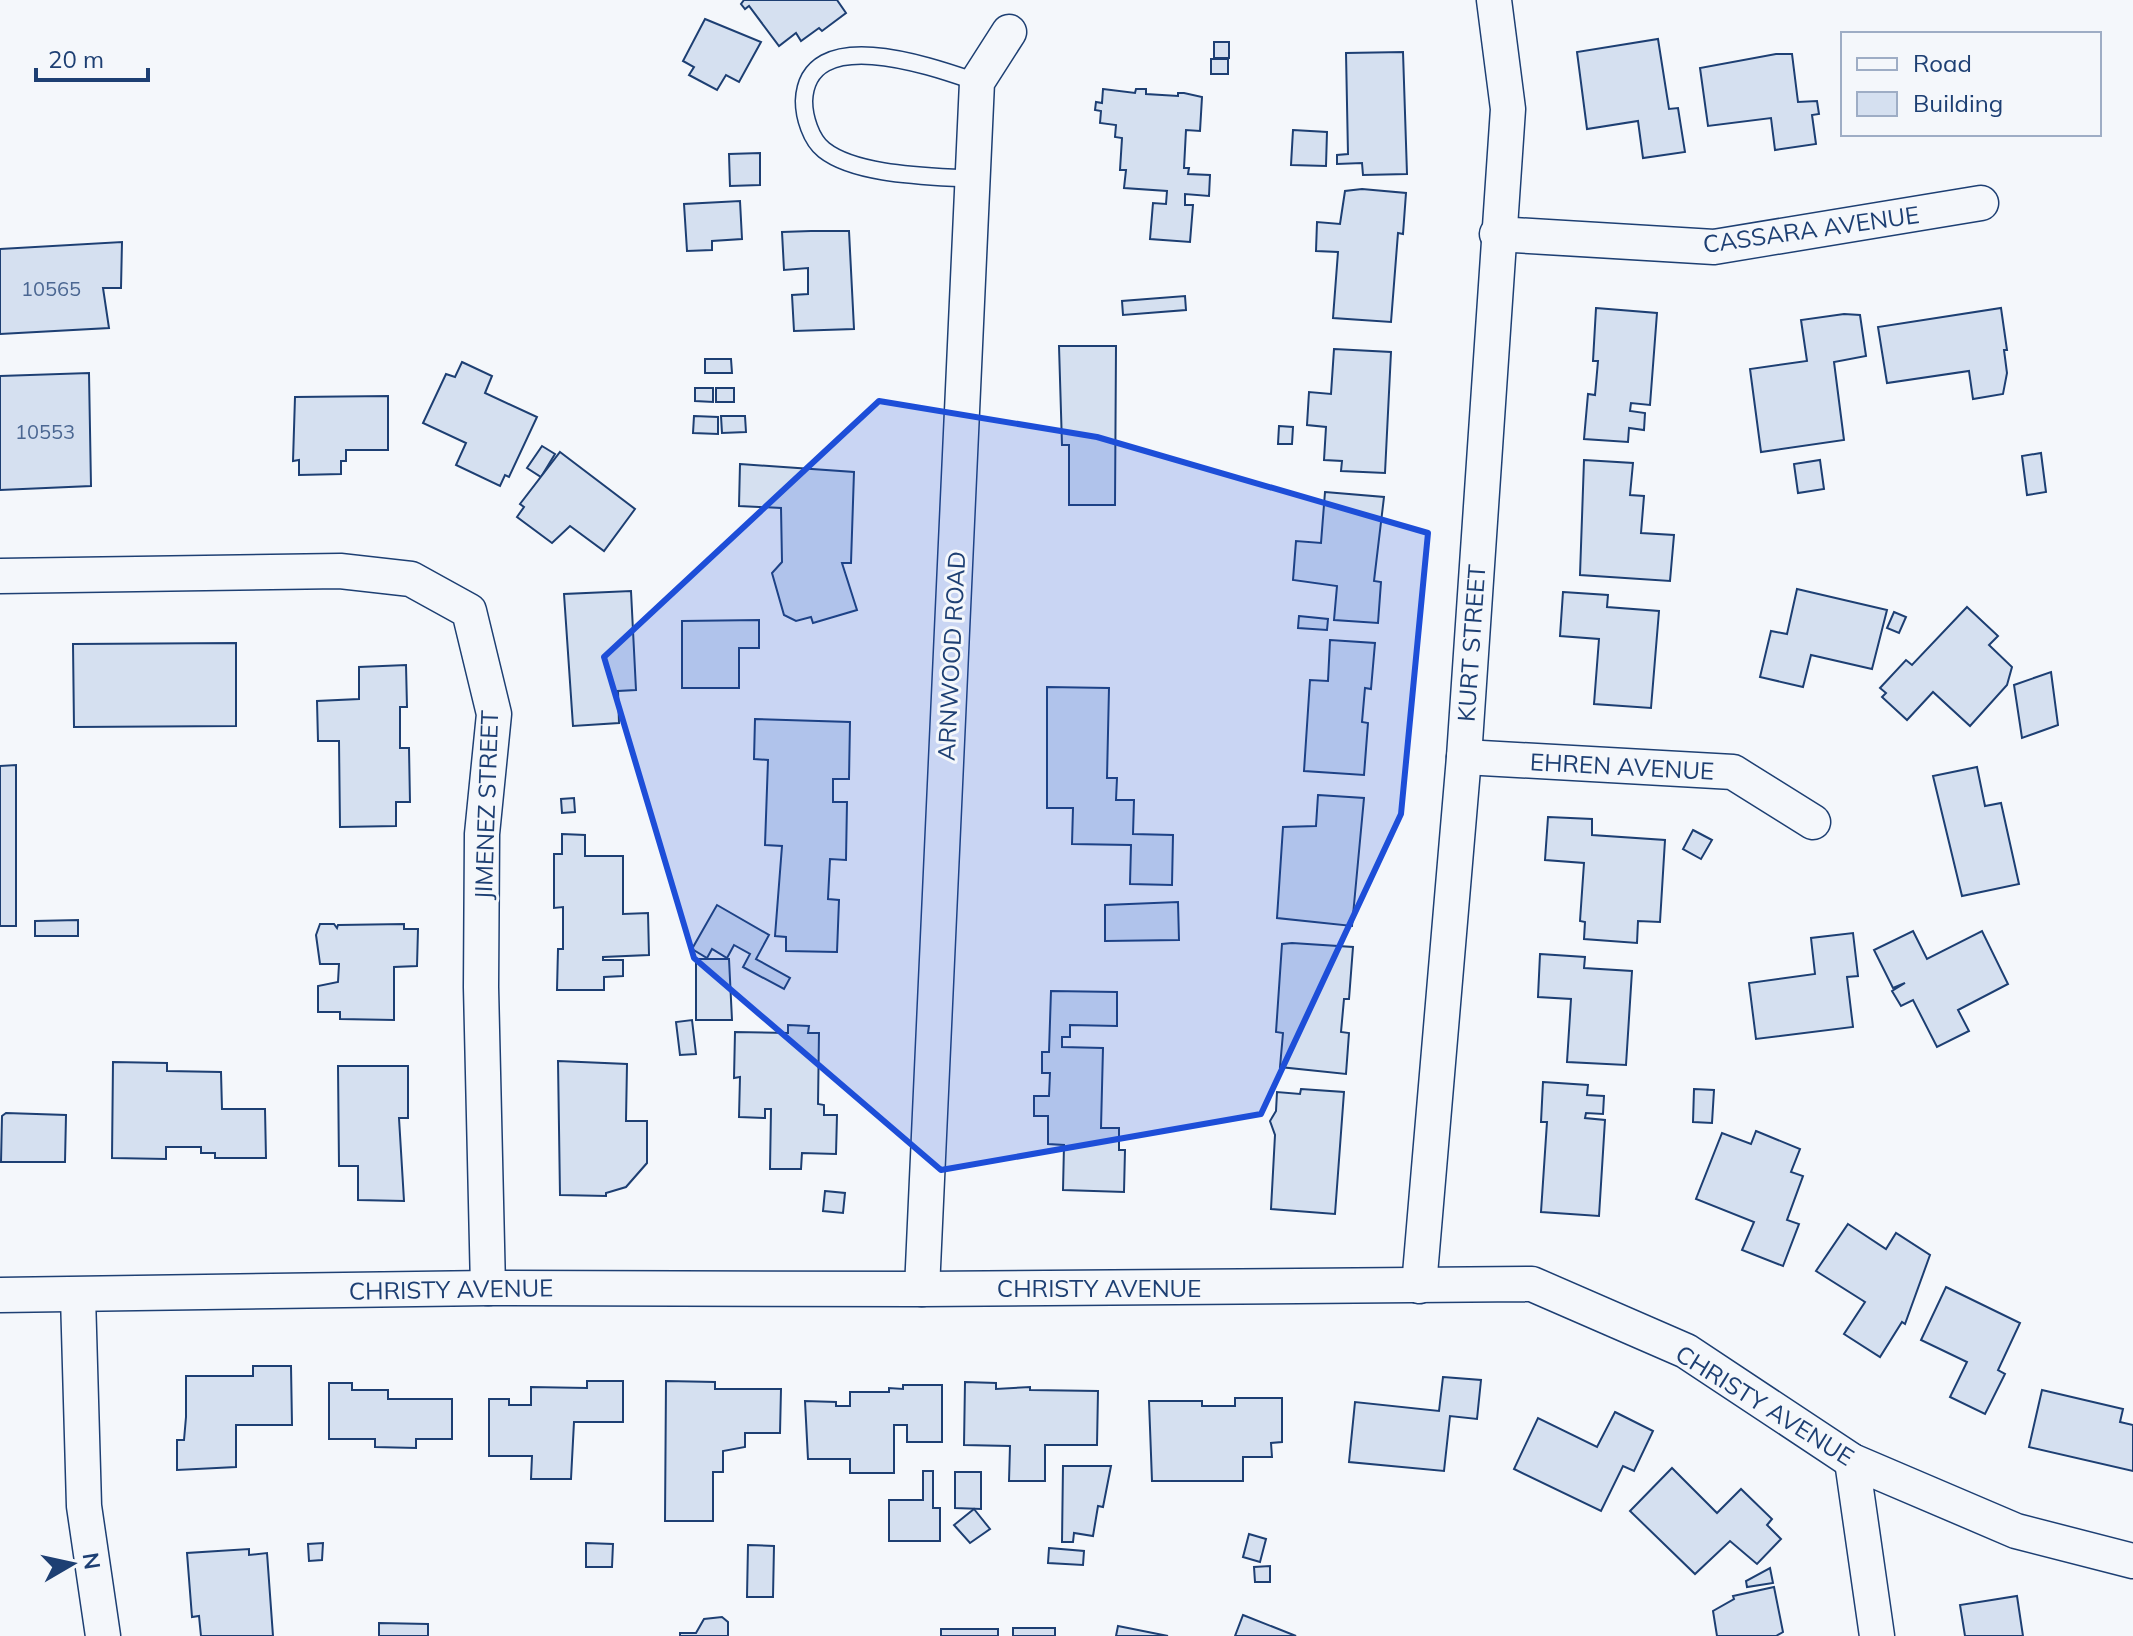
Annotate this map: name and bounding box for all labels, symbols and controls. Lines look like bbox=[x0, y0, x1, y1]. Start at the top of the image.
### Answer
scale bar bbox=[36, 32, 148, 82]
legend bbox=[1841, 32, 2101, 136]
text: 20 m bbox=[48, 44, 104, 74]
text: Road bbox=[1913, 48, 1972, 78]
text: Building bbox=[1913, 88, 2003, 118]
street label: CASSARA AVENUE bbox=[1701, 199, 1921, 259]
house number: 10565 bbox=[21, 276, 81, 301]
house number: 10553 bbox=[15, 419, 75, 444]
street label: ARNWOOD ROAD bbox=[931, 550, 971, 762]
street label: KURT STREET bbox=[1451, 563, 1491, 723]
street label: JIMENEZ STREET bbox=[468, 709, 504, 900]
street label: EHREN AVENUE bbox=[1529, 746, 1715, 786]
street label: CHRISTY AVENUE bbox=[348, 1272, 554, 1306]
street label: CHRISTY AVENUE bbox=[997, 1273, 1201, 1303]
street label: CHRISTY AVENUE bbox=[1670, 1338, 1860, 1472]
north arrow bbox=[32, 1524, 112, 1604]
text: N bbox=[77, 1550, 107, 1571]

